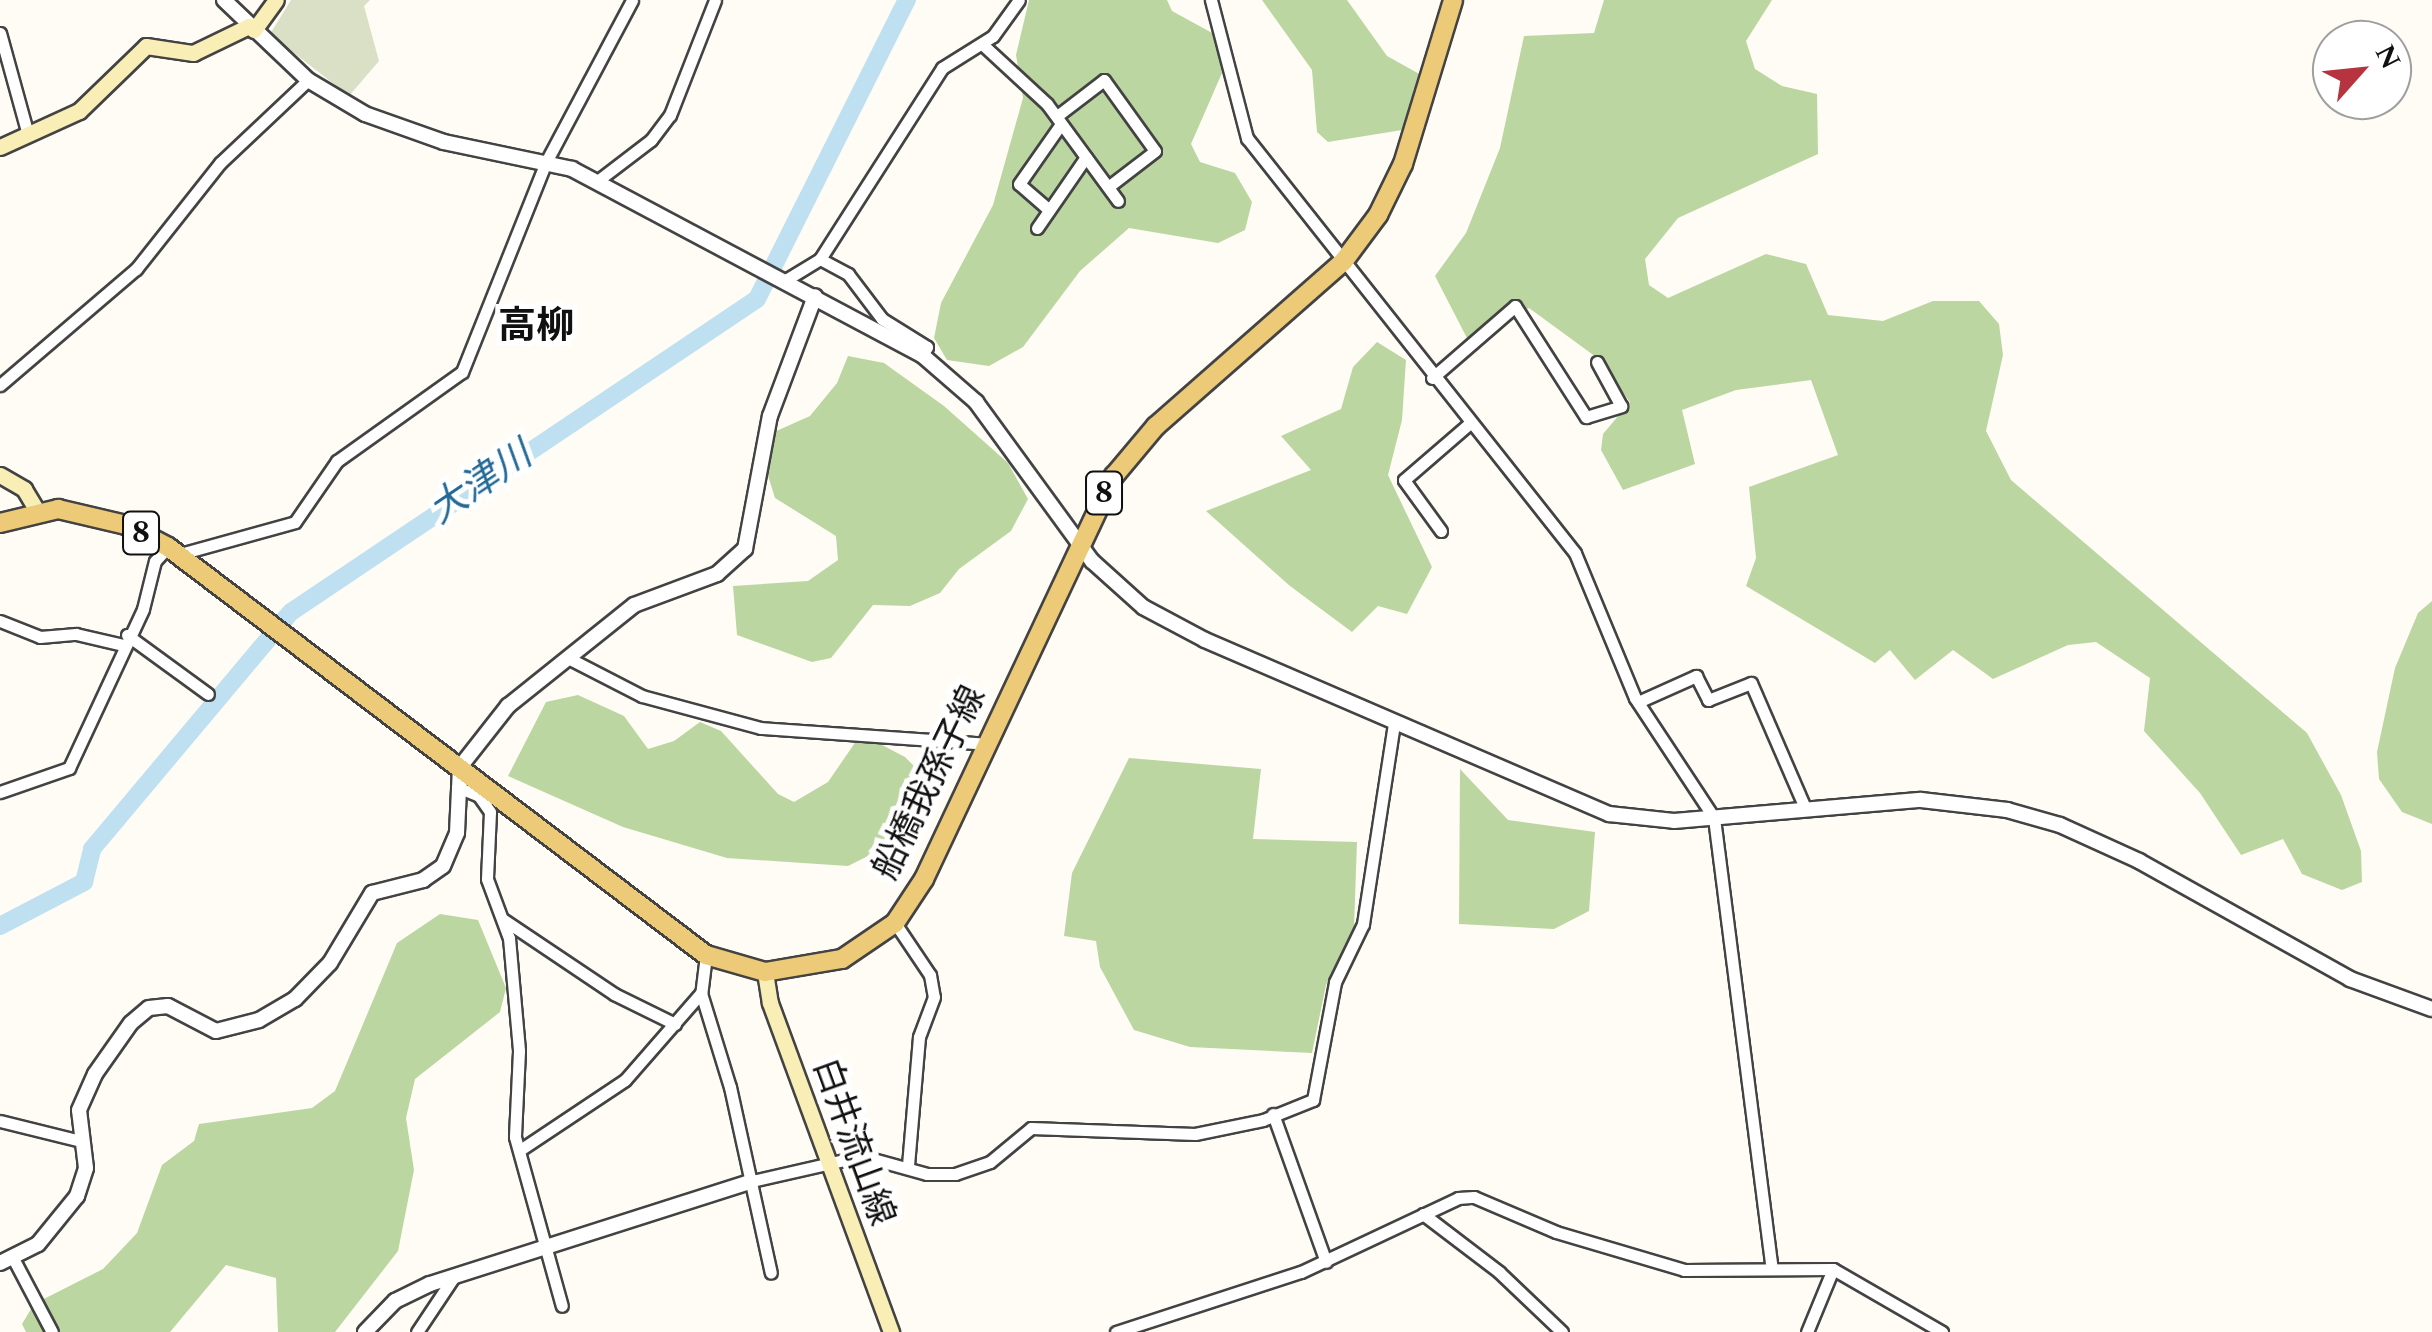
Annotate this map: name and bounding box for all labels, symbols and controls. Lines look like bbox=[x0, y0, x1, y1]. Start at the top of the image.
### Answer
north arrow bbox=[2312, 20, 2412, 120]
text: N bbox=[2363, 37, 2412, 77]
district label: 高柳 bbox=[498, 305, 574, 351]
water label: 大津川 bbox=[421, 433, 541, 535]
road number: 8 bbox=[1084, 466, 1124, 520]
road number: 8 bbox=[121, 506, 161, 560]
street label: 船橋我孫子線 bbox=[865, 679, 995, 887]
street label: 白井流山線 bbox=[803, 1053, 903, 1231]

